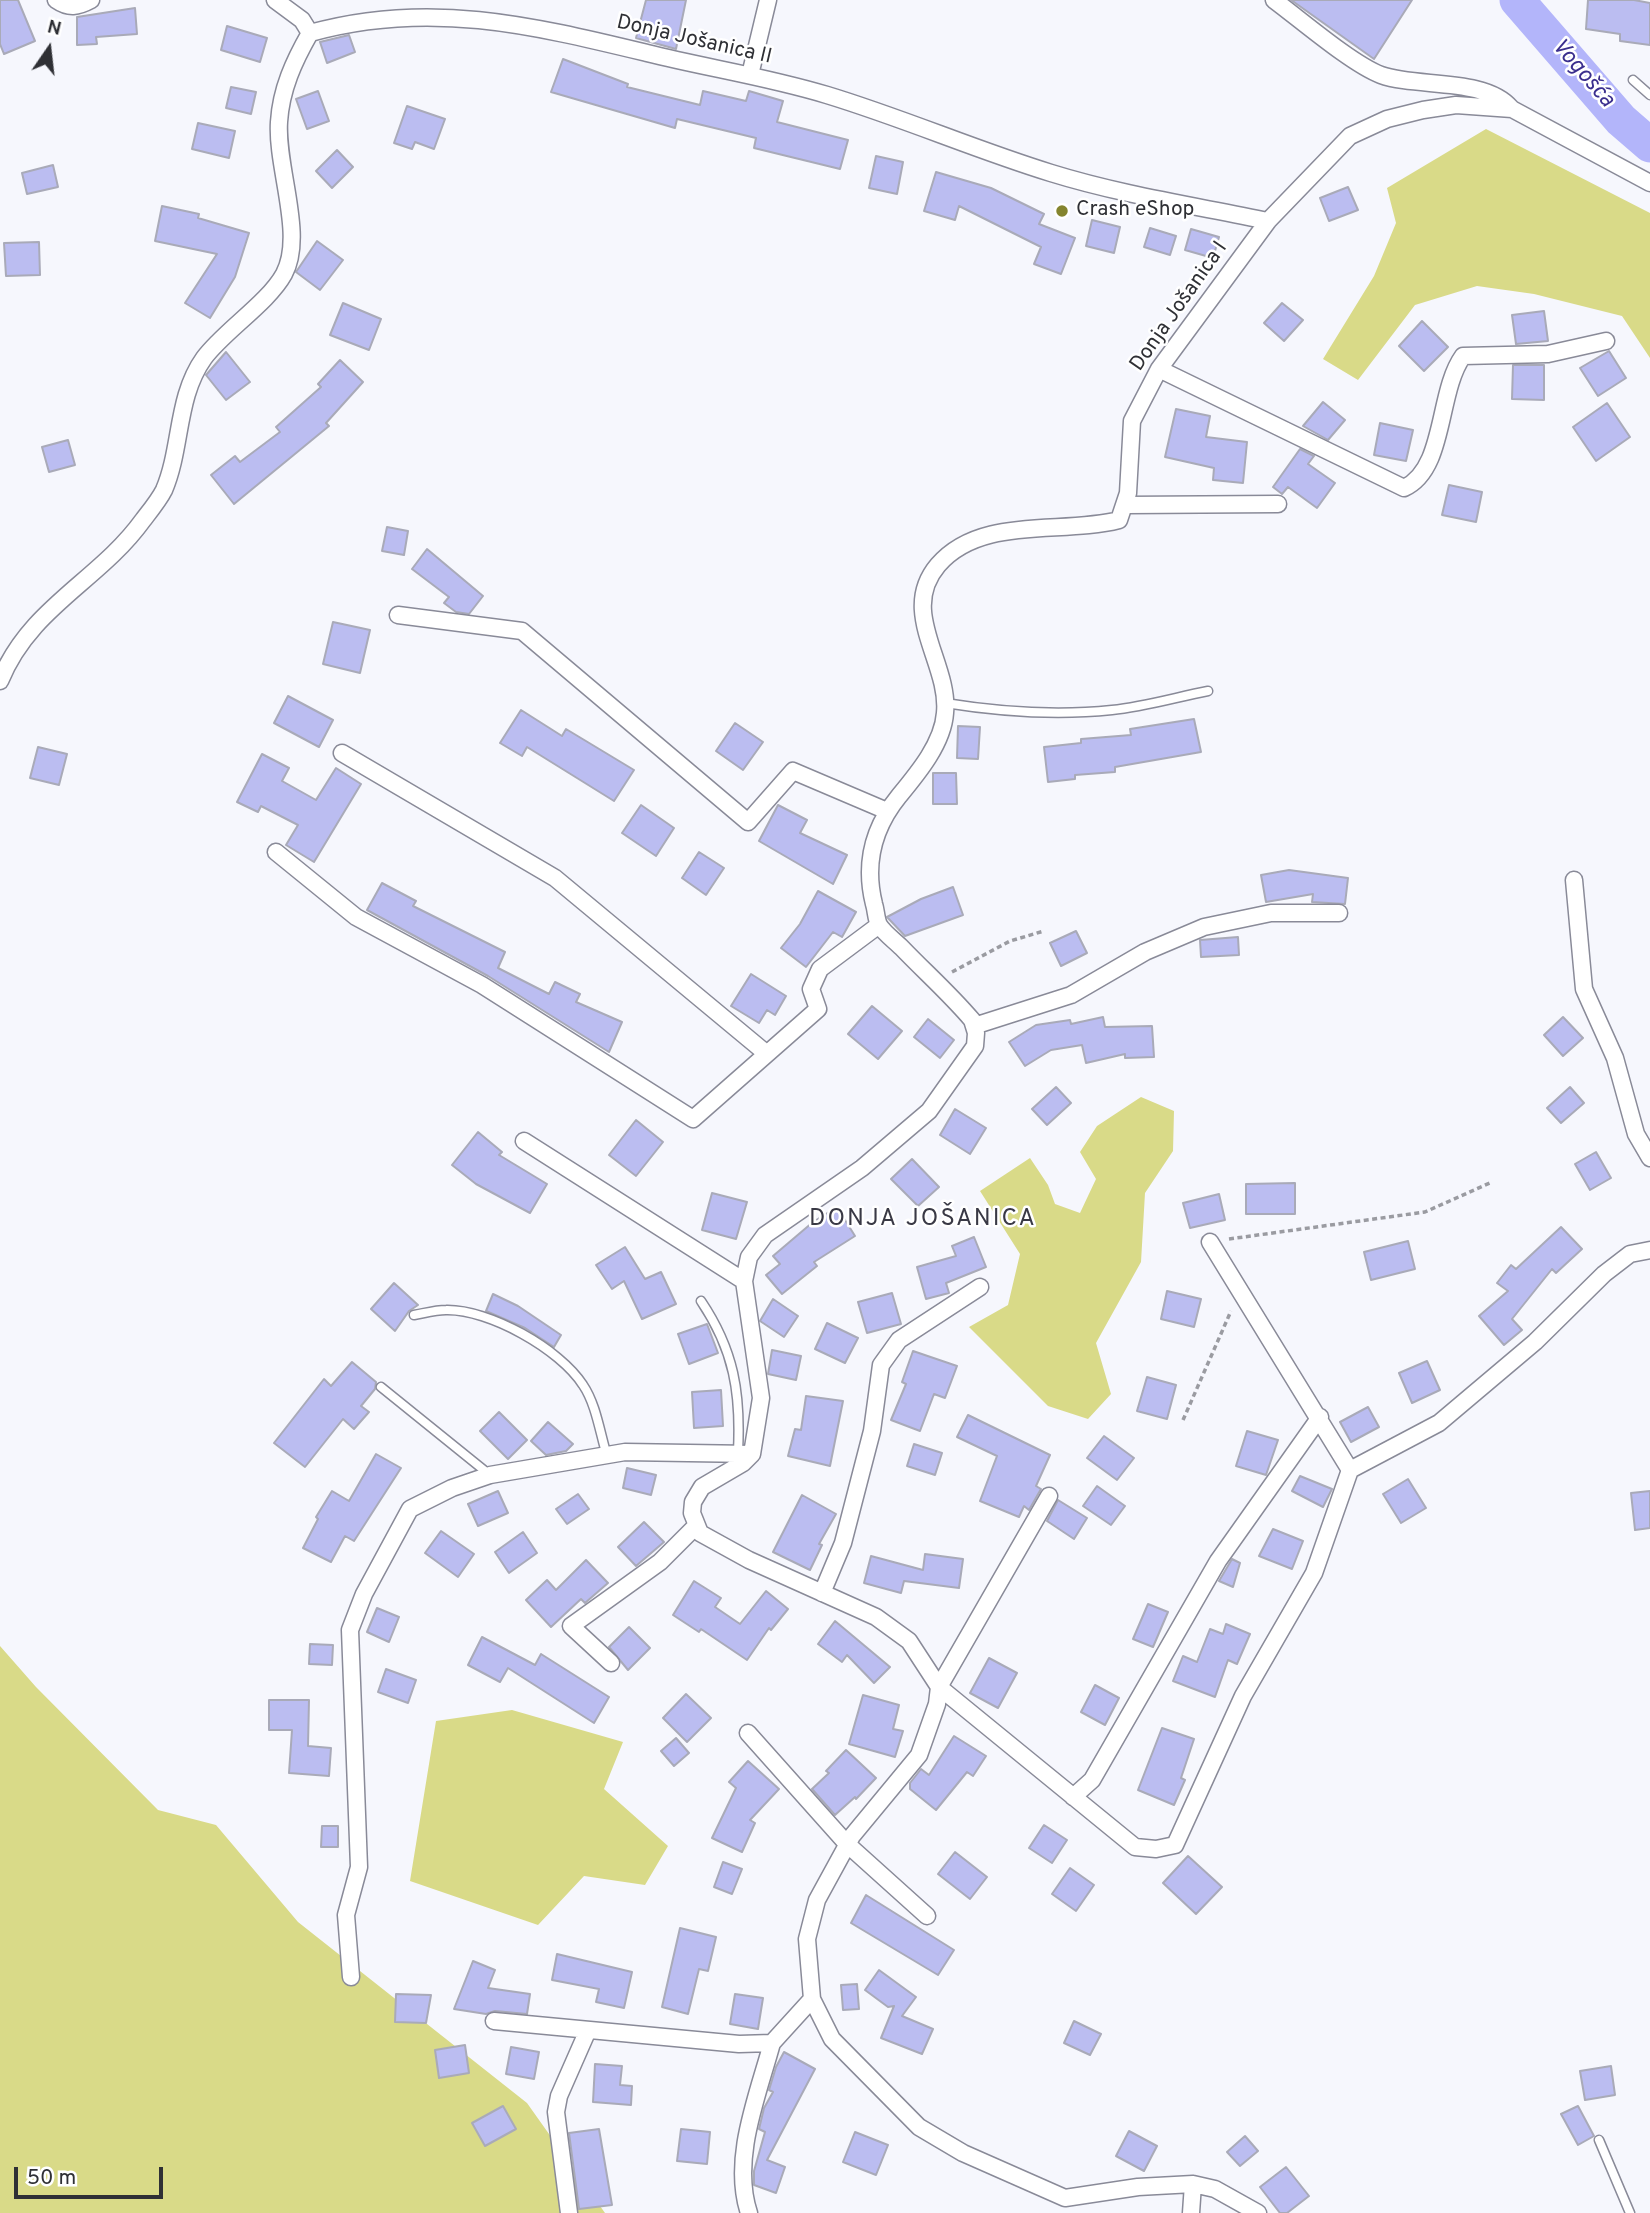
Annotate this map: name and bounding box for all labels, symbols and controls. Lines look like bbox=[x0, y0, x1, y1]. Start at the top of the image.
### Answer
street label: Donja Jošanica II bbox=[614, 11, 774, 71]
north arrow bbox=[14, 14, 84, 84]
text: N bbox=[45, 15, 64, 42]
water label: Vogošća bbox=[1545, 34, 1619, 114]
place label: Crash eShop bbox=[1076, 198, 1194, 224]
marker: Crash eShop bbox=[1054, 203, 1070, 219]
street label: Donja Jošanica I bbox=[1126, 237, 1234, 377]
district label: DONJA JOŠANICA bbox=[811, 1206, 1035, 1234]
scale bar bbox=[18, 2154, 166, 2198]
text: 50 m bbox=[27, 2165, 76, 2192]

